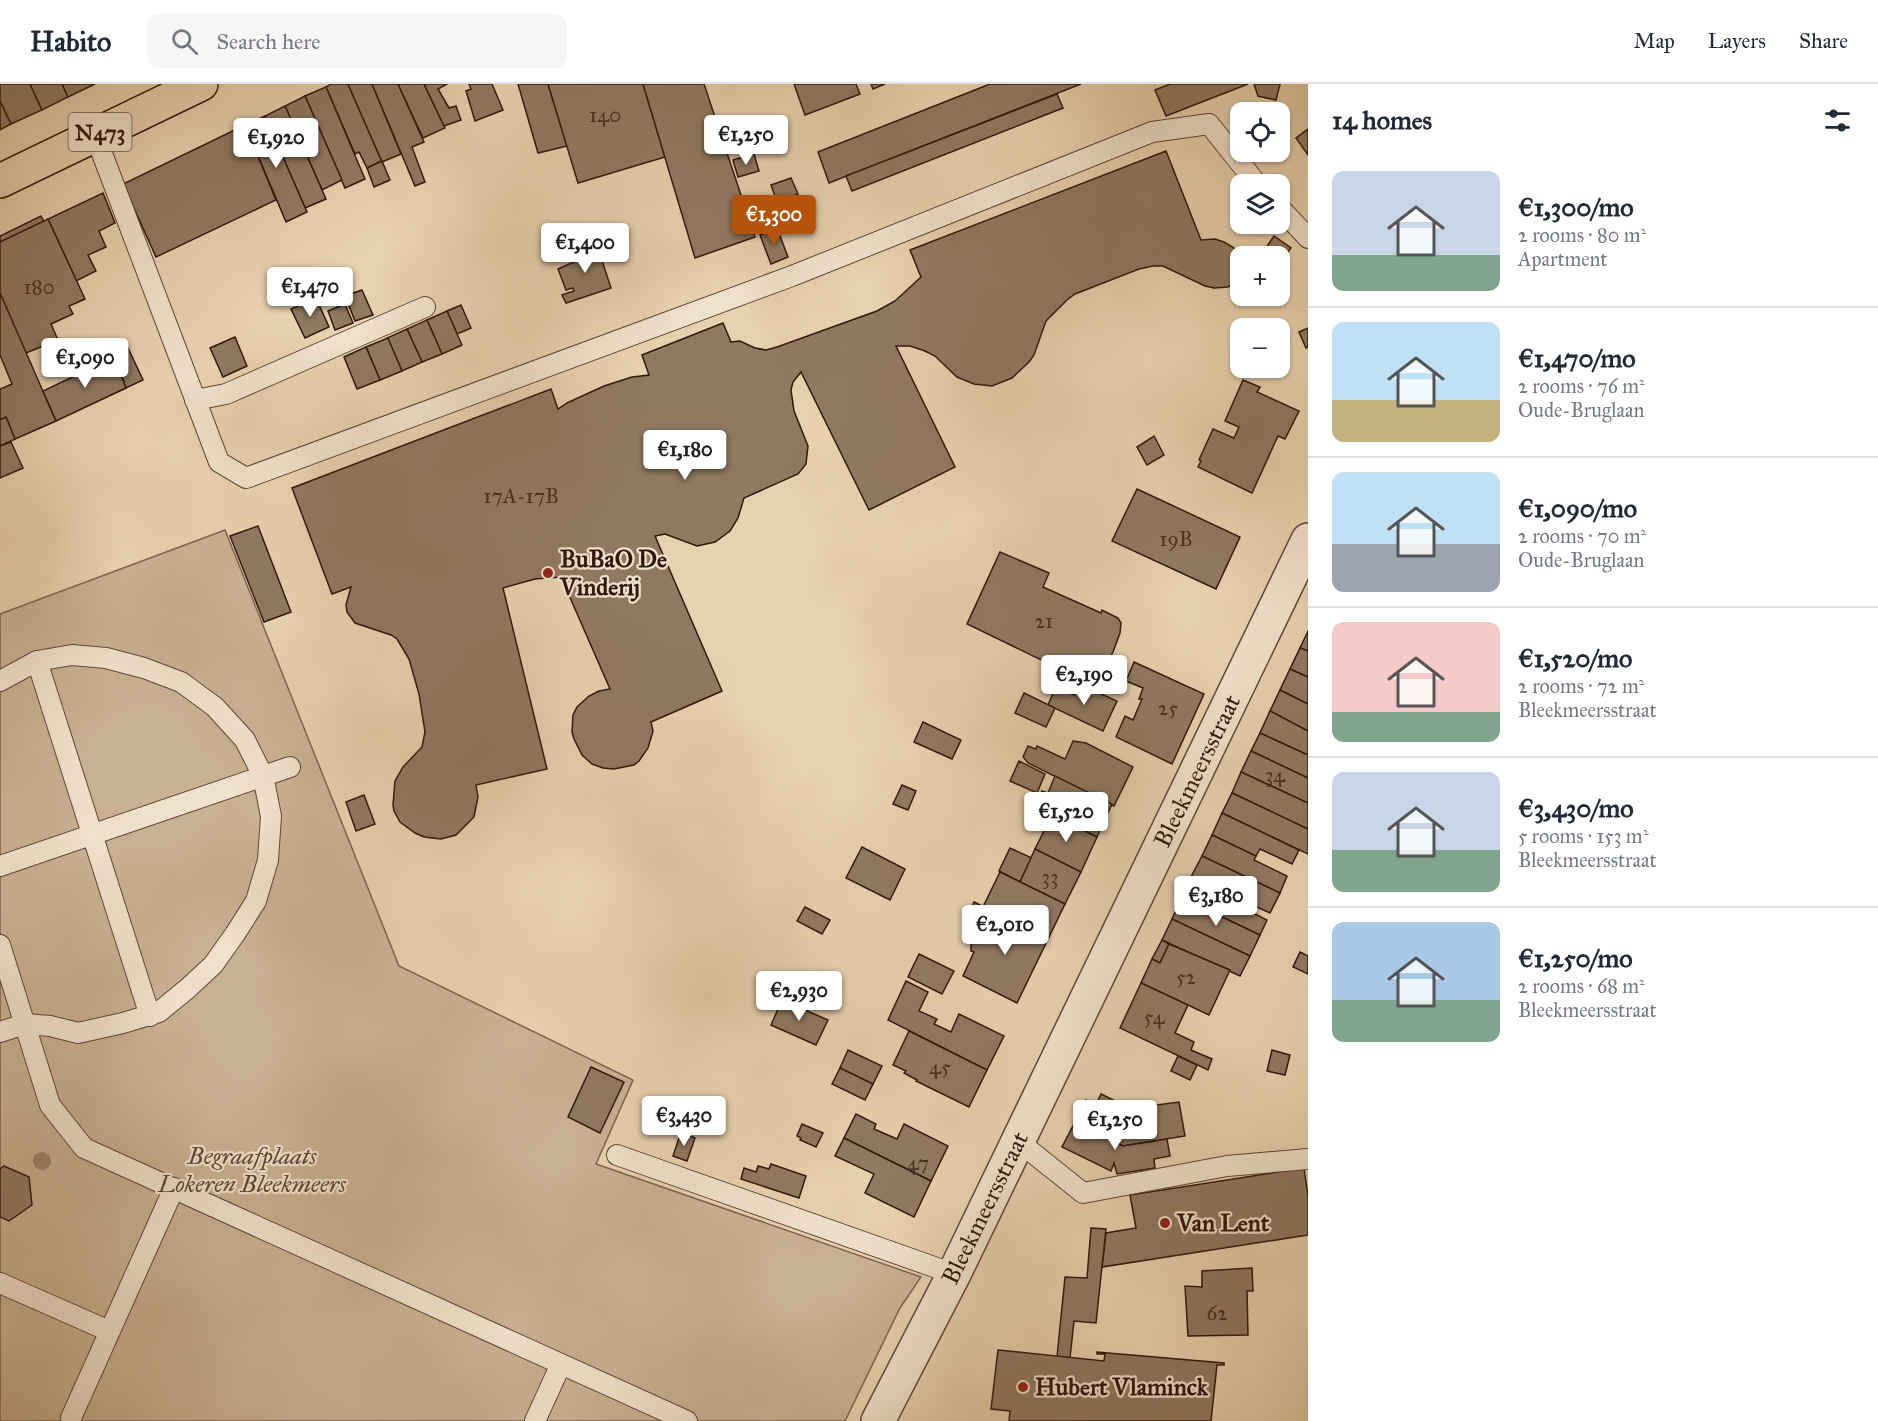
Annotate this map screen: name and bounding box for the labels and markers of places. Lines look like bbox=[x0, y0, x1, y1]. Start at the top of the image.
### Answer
pin: €1,250 bbox=[697, 115, 795, 166]
pin: €1,920 bbox=[227, 118, 325, 169]
pin: €1,300 bbox=[725, 195, 823, 246]
pin: €1,400 bbox=[536, 223, 634, 274]
pin: €1,470 bbox=[261, 267, 359, 318]
pin: €1,090 bbox=[36, 338, 134, 389]
pin: €1,180 bbox=[636, 430, 734, 481]
place label: BuBaO De Vinderij bbox=[559, 544, 667, 602]
marker: BuBaO De Vinderij bbox=[541, 566, 555, 580]
pin: €2,190 bbox=[1035, 655, 1133, 706]
pin: €1,520 bbox=[1017, 792, 1115, 843]
pin: €3,180 bbox=[1167, 876, 1265, 927]
pin: €2,010 bbox=[956, 905, 1054, 956]
pin: €2,930 bbox=[750, 971, 848, 1022]
pin: €3,430 bbox=[635, 1096, 733, 1147]
pin: €1,250 bbox=[1066, 1100, 1164, 1151]
place label: Van Lent bbox=[1176, 1208, 1270, 1238]
marker: Van Lent bbox=[1158, 1216, 1172, 1230]
place label: Hubert Vlaminck bbox=[1035, 1372, 1209, 1402]
marker: Hubert Vlaminck bbox=[1016, 1380, 1030, 1394]

